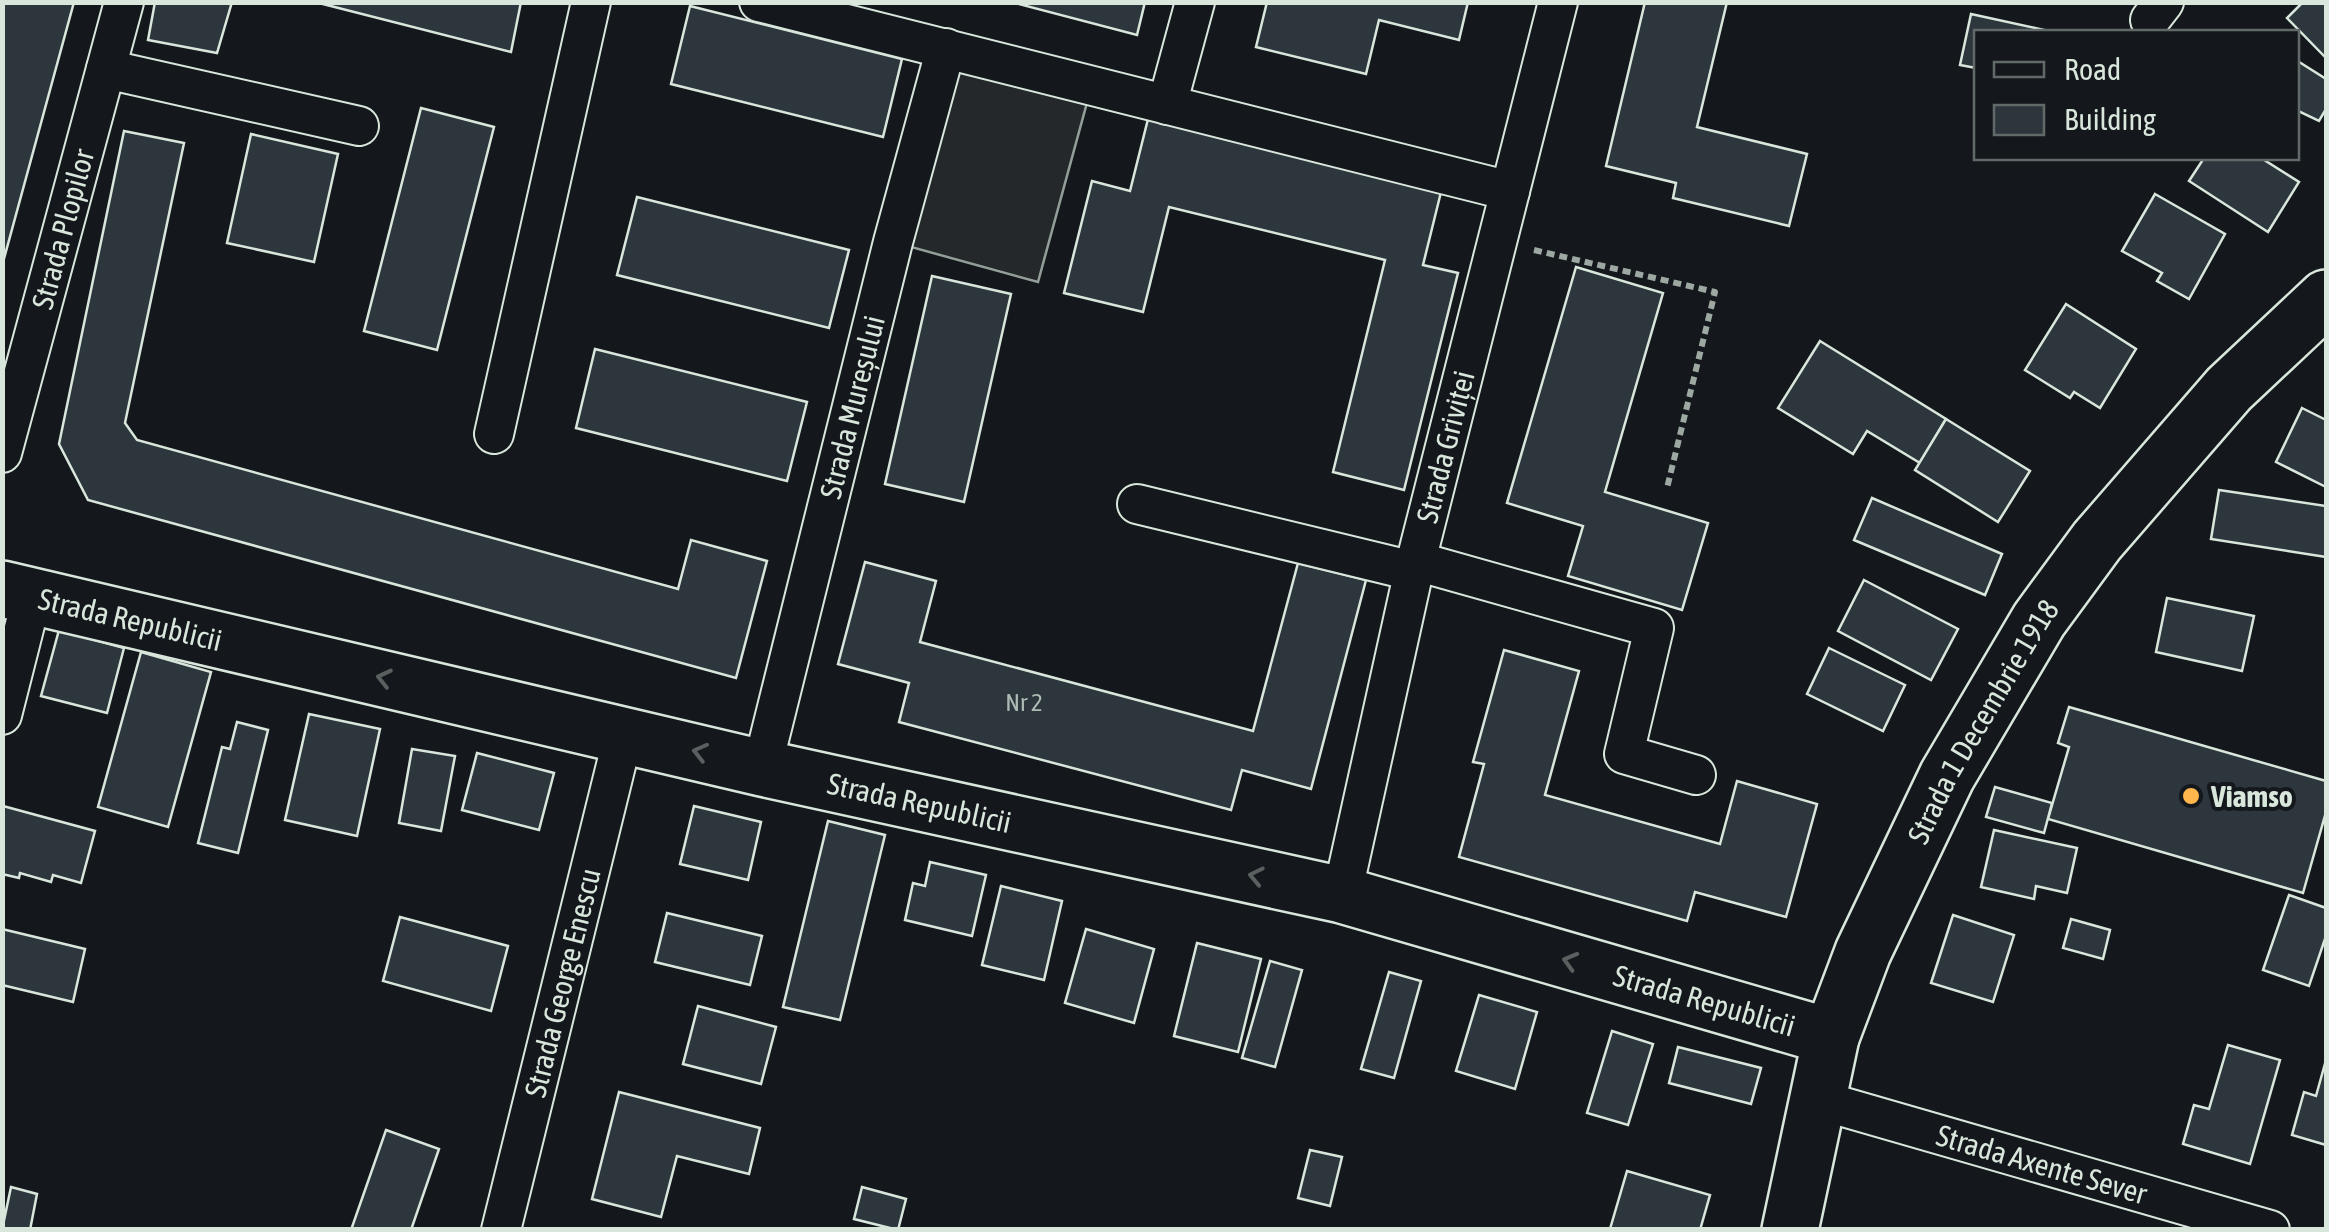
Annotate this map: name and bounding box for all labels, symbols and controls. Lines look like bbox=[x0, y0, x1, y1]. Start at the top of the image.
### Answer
legend bbox=[1974, 30, 2299, 160]
text: Road bbox=[2064, 52, 2121, 86]
text: Building bbox=[2064, 102, 2156, 136]
street label: Strada Plopilor bbox=[25, 144, 101, 313]
street label: Strada Mureșului bbox=[813, 312, 891, 502]
street label: Strada Griviței bbox=[1409, 367, 1481, 526]
street label: Strada Republicii bbox=[36, 581, 225, 657]
street label: Strada 1 Decembrie 1918 bbox=[1900, 593, 2065, 849]
one-way arrow bbox=[375, 669, 392, 690]
house number: Nr 2 bbox=[1005, 688, 1043, 716]
one-way arrow bbox=[692, 743, 709, 764]
street label: Strada Republicii bbox=[824, 766, 1015, 839]
place label: Viamso bbox=[2210, 779, 2293, 813]
marker: Viamso bbox=[2180, 785, 2202, 807]
street label: Strada George Enescu bbox=[518, 865, 607, 1100]
one-way arrow bbox=[1248, 867, 1265, 888]
one-way arrow bbox=[1562, 952, 1579, 973]
street label: Strada Republicii bbox=[1610, 958, 1799, 1043]
street label: Strada Axente Sever bbox=[1933, 1118, 2152, 1211]

